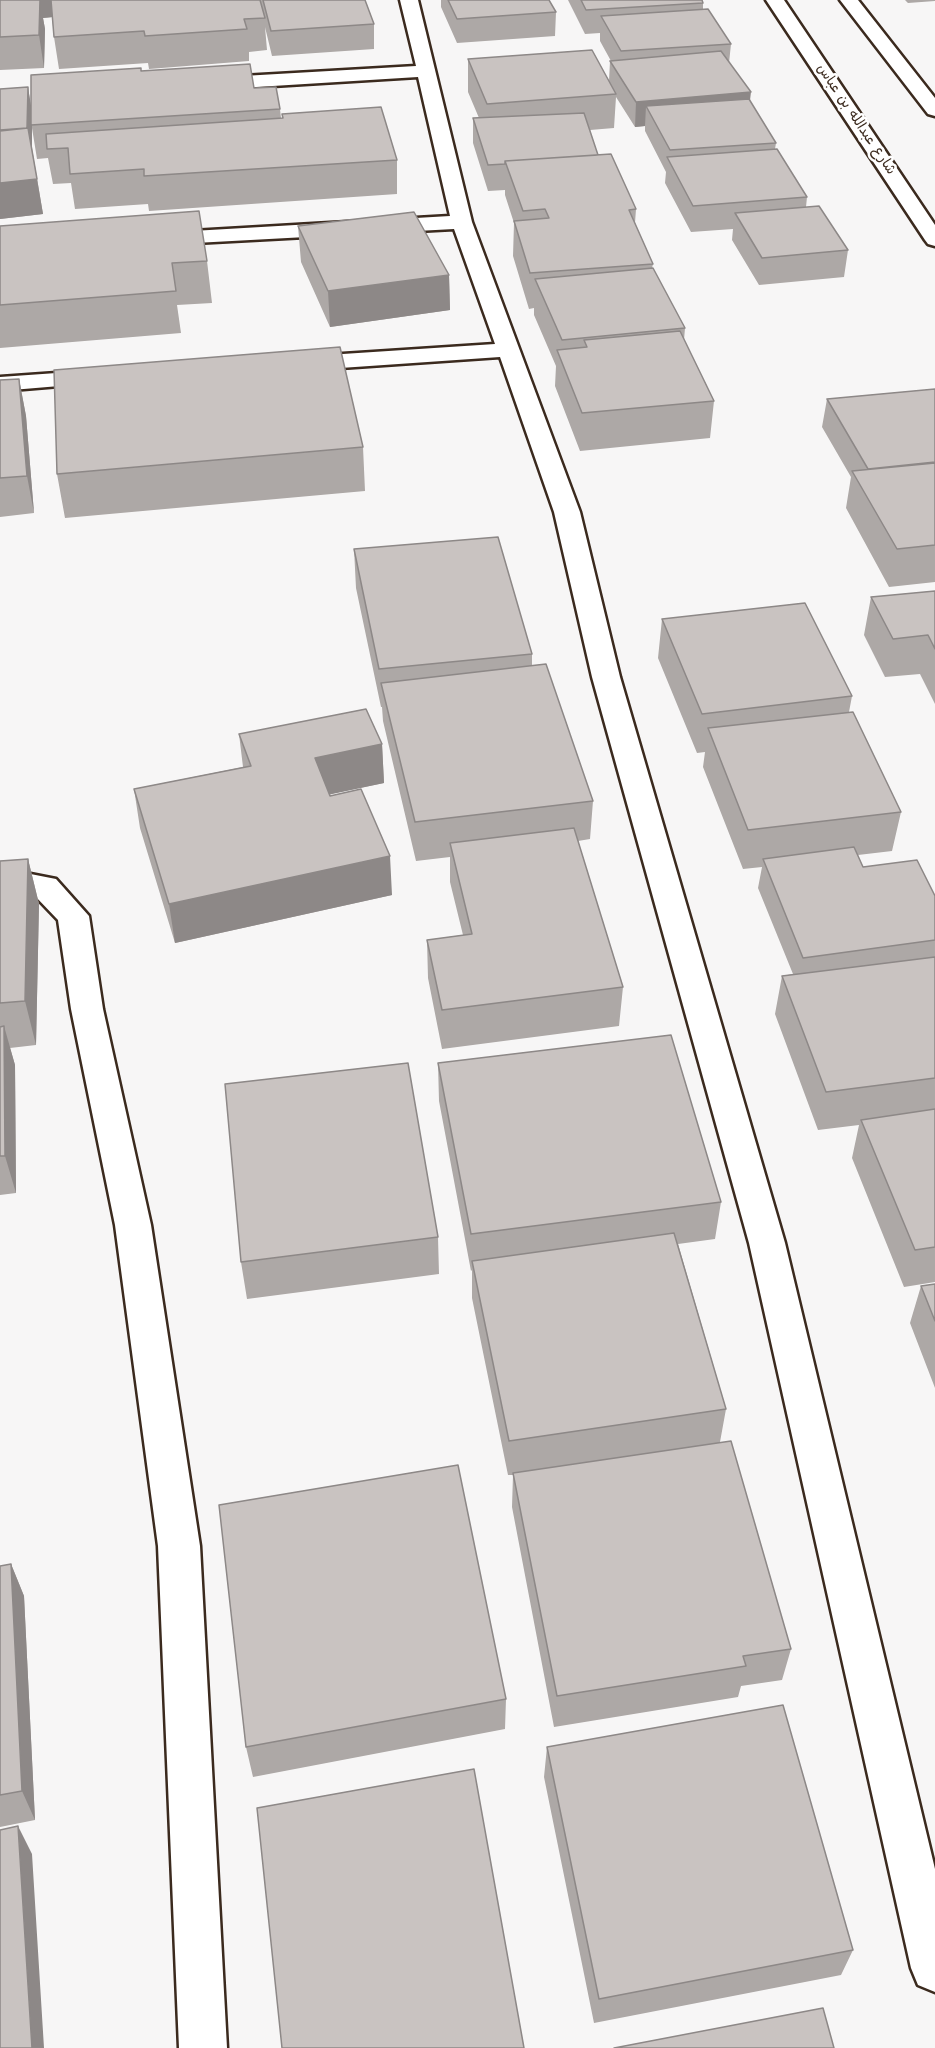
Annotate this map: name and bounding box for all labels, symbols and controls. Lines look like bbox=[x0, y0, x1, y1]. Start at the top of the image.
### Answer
street label: شارع عبدالله بن عباس bbox=[812, 61, 898, 179]

